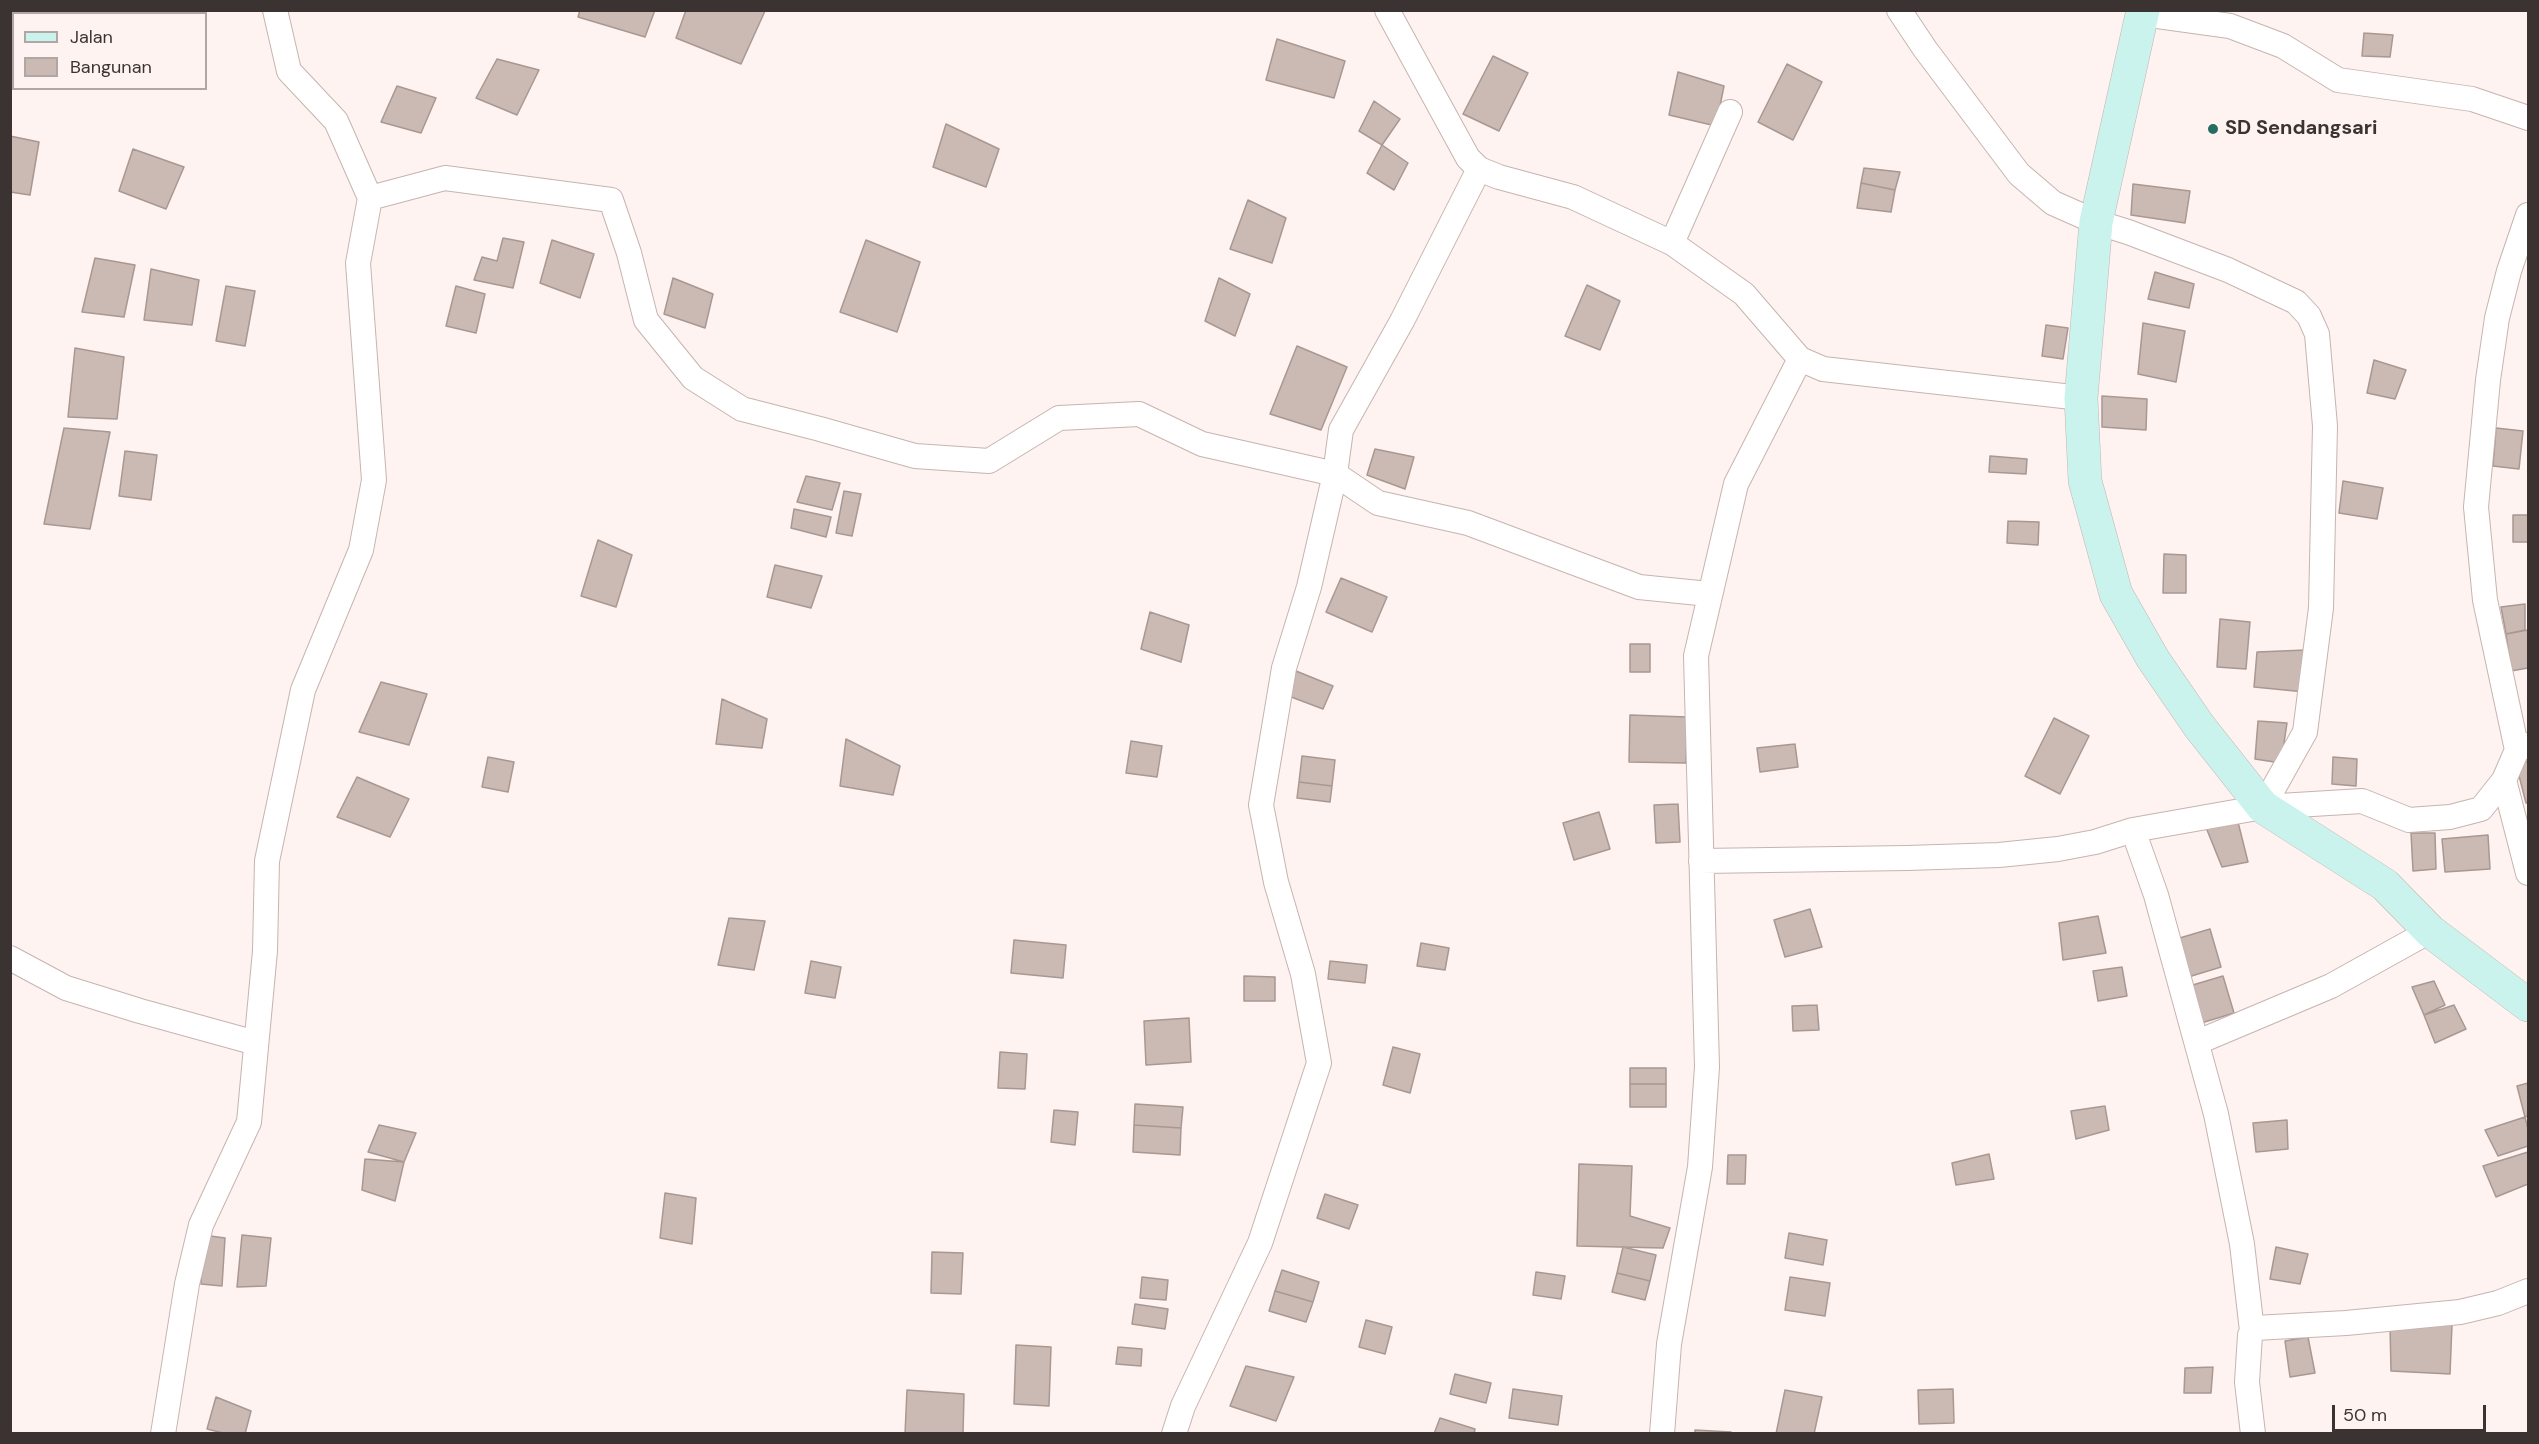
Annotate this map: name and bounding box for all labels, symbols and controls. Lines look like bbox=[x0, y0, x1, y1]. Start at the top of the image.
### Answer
legend bbox=[12, 12, 207, 90]
text: Jalan bbox=[70, 25, 113, 49]
text: Bangunan bbox=[70, 55, 152, 79]
place label: SD Sendangsari bbox=[2225, 117, 2377, 141]
marker: SD Sendangsari bbox=[2206, 122, 2220, 136]
scale bar bbox=[2335, 1393, 2490, 1431]
text: 50 m bbox=[2343, 1403, 2387, 1427]

